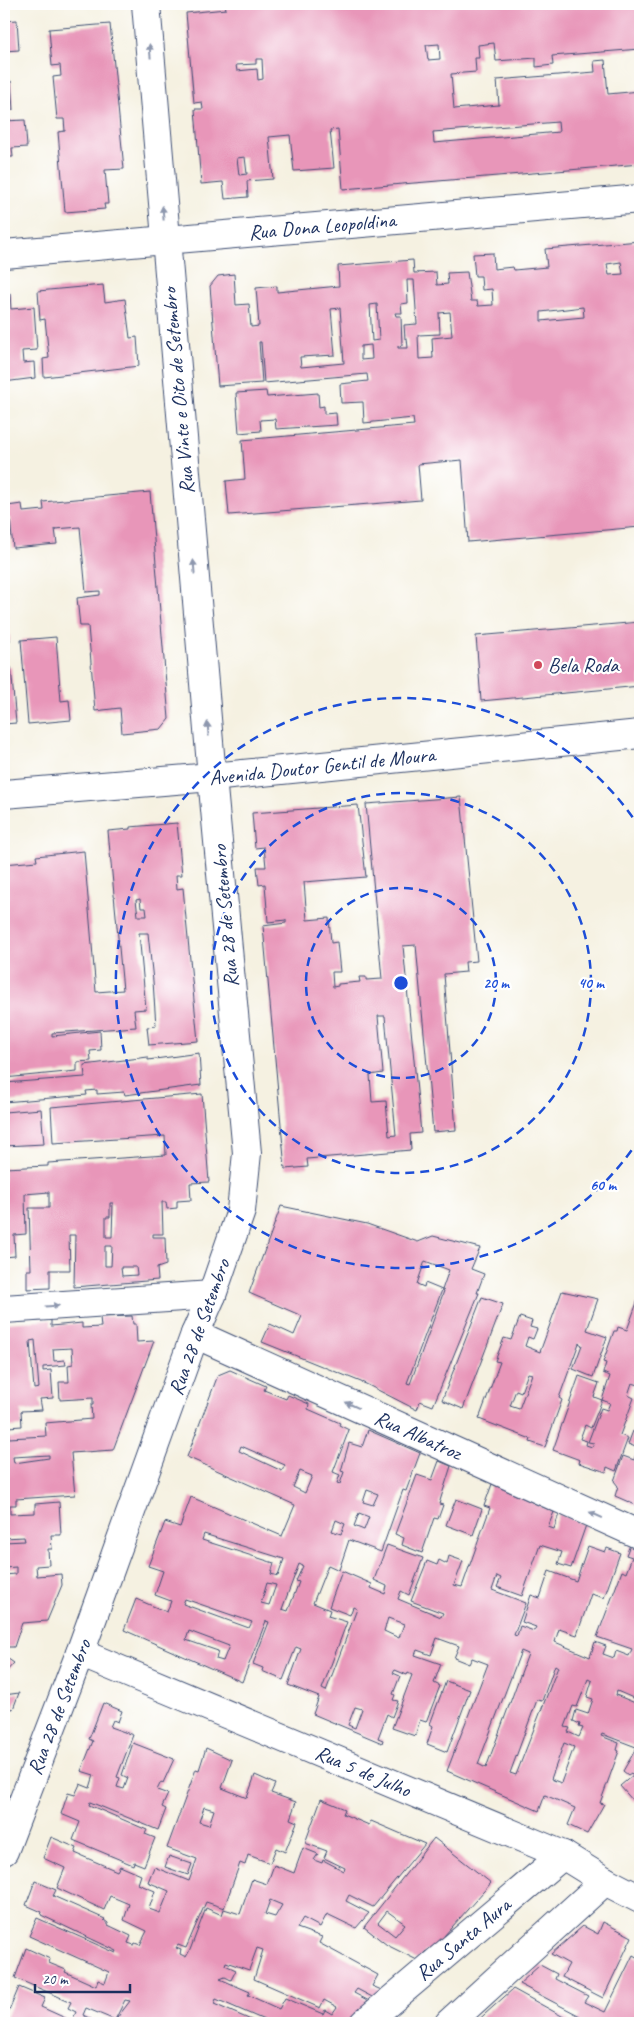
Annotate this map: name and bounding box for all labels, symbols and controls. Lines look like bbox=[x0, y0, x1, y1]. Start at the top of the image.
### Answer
one-way arrow bbox=[145, 43, 153, 59]
one-way arrow bbox=[159, 205, 167, 221]
street label: Rua Dona Leopoldina bbox=[247, 206, 399, 245]
street label: Rua Vinte e Oito de Setembro bbox=[156, 284, 200, 495]
one-way arrow bbox=[189, 559, 197, 575]
place label: Bela Roda bbox=[548, 652, 620, 678]
marker: Bela Roda bbox=[532, 659, 544, 671]
one-way arrow bbox=[203, 720, 211, 736]
street label: Avenida Doutor Gentil de Moura bbox=[208, 741, 438, 791]
street label: Rua 28 de Setembro bbox=[206, 842, 244, 988]
centre of rings bbox=[392, 974, 410, 992]
text: 20 m bbox=[483, 974, 510, 993]
text: 40 m bbox=[578, 974, 605, 993]
text: 60 m bbox=[590, 1176, 617, 1195]
street label: Rua 28 de Setembro bbox=[162, 1254, 236, 1399]
one-way arrow bbox=[45, 1301, 61, 1309]
one-way arrow bbox=[345, 1401, 359, 1409]
street label: Rua Albatroz bbox=[371, 1404, 468, 1467]
one-way arrow bbox=[589, 1511, 603, 1519]
street label: Rua 28 de Setembro bbox=[21, 1634, 97, 1778]
street label: Rua 5 de Julho bbox=[311, 1739, 416, 1803]
street label: Rua Santa Aura bbox=[410, 1890, 518, 1986]
scale bar bbox=[35, 1962, 130, 1994]
text: 20 m bbox=[42, 1970, 69, 1989]

